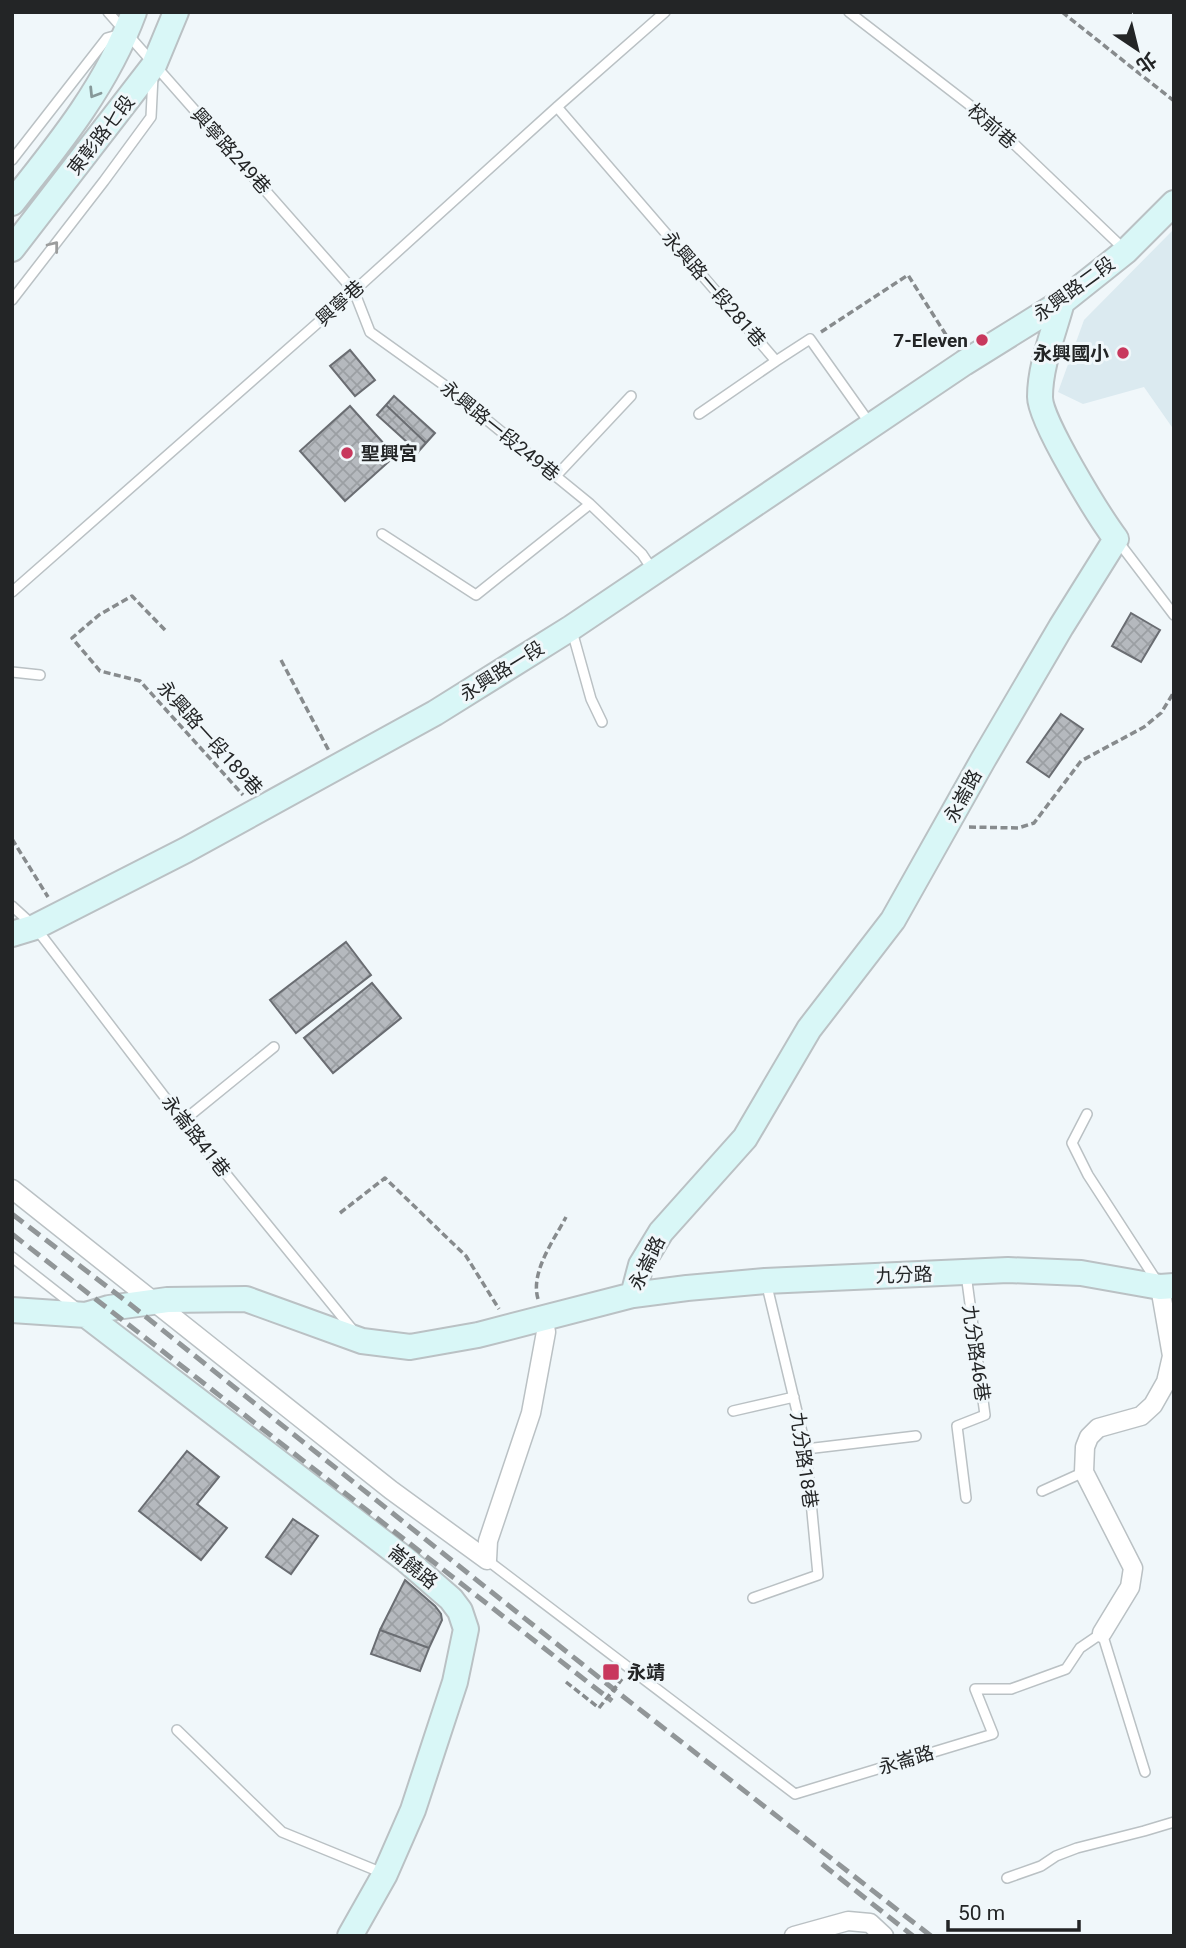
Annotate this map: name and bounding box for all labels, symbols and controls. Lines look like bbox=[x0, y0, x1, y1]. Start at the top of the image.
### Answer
north arrow bbox=[1102, 14, 1172, 84]
text: 北 bbox=[1132, 48, 1161, 77]
one-way arrow bbox=[90, 86, 103, 99]
street label: 東彰路七段 bbox=[63, 90, 139, 180]
street label: 校前巷 bbox=[963, 99, 1021, 153]
street label: 興寧路249巷 bbox=[186, 103, 276, 199]
street label: 永興路一段281巷 bbox=[657, 226, 771, 352]
one-way arrow bbox=[46, 242, 59, 254]
street label: 永興路二段 bbox=[1029, 252, 1119, 326]
street label: 興寧巷 bbox=[311, 275, 369, 331]
place label: 7-Eleven bbox=[893, 329, 968, 352]
marker: 7-Eleven bbox=[974, 332, 990, 348]
place label: 永興國小 bbox=[1033, 342, 1109, 365]
marker: 永興國小 bbox=[1115, 345, 1131, 361]
street label: 永興路一段249巷 bbox=[436, 376, 564, 486]
place label: 聖興宮 bbox=[361, 442, 418, 465]
marker: 聖興宮 bbox=[339, 445, 355, 461]
street label: 永興路一段 bbox=[456, 636, 548, 706]
street label: 永興路一段189巷 bbox=[153, 676, 267, 800]
street label: 永崙路 bbox=[939, 765, 987, 827]
street label: 永崙路41巷 bbox=[157, 1091, 235, 1181]
street label: 永崙路 bbox=[624, 1232, 670, 1294]
street label: 九分路 bbox=[875, 1263, 933, 1287]
street label: 九分路46巷 bbox=[958, 1303, 994, 1403]
street label: 九分路18巷 bbox=[786, 1410, 822, 1510]
street label: 崙饒路 bbox=[384, 1540, 442, 1594]
place label: 永靖 bbox=[627, 1661, 665, 1684]
marker: 永靖 bbox=[601, 1662, 621, 1682]
street label: 永崙路 bbox=[875, 1741, 937, 1779]
scale bar bbox=[948, 1888, 1079, 1932]
text: 50 m bbox=[958, 1901, 1005, 1925]

